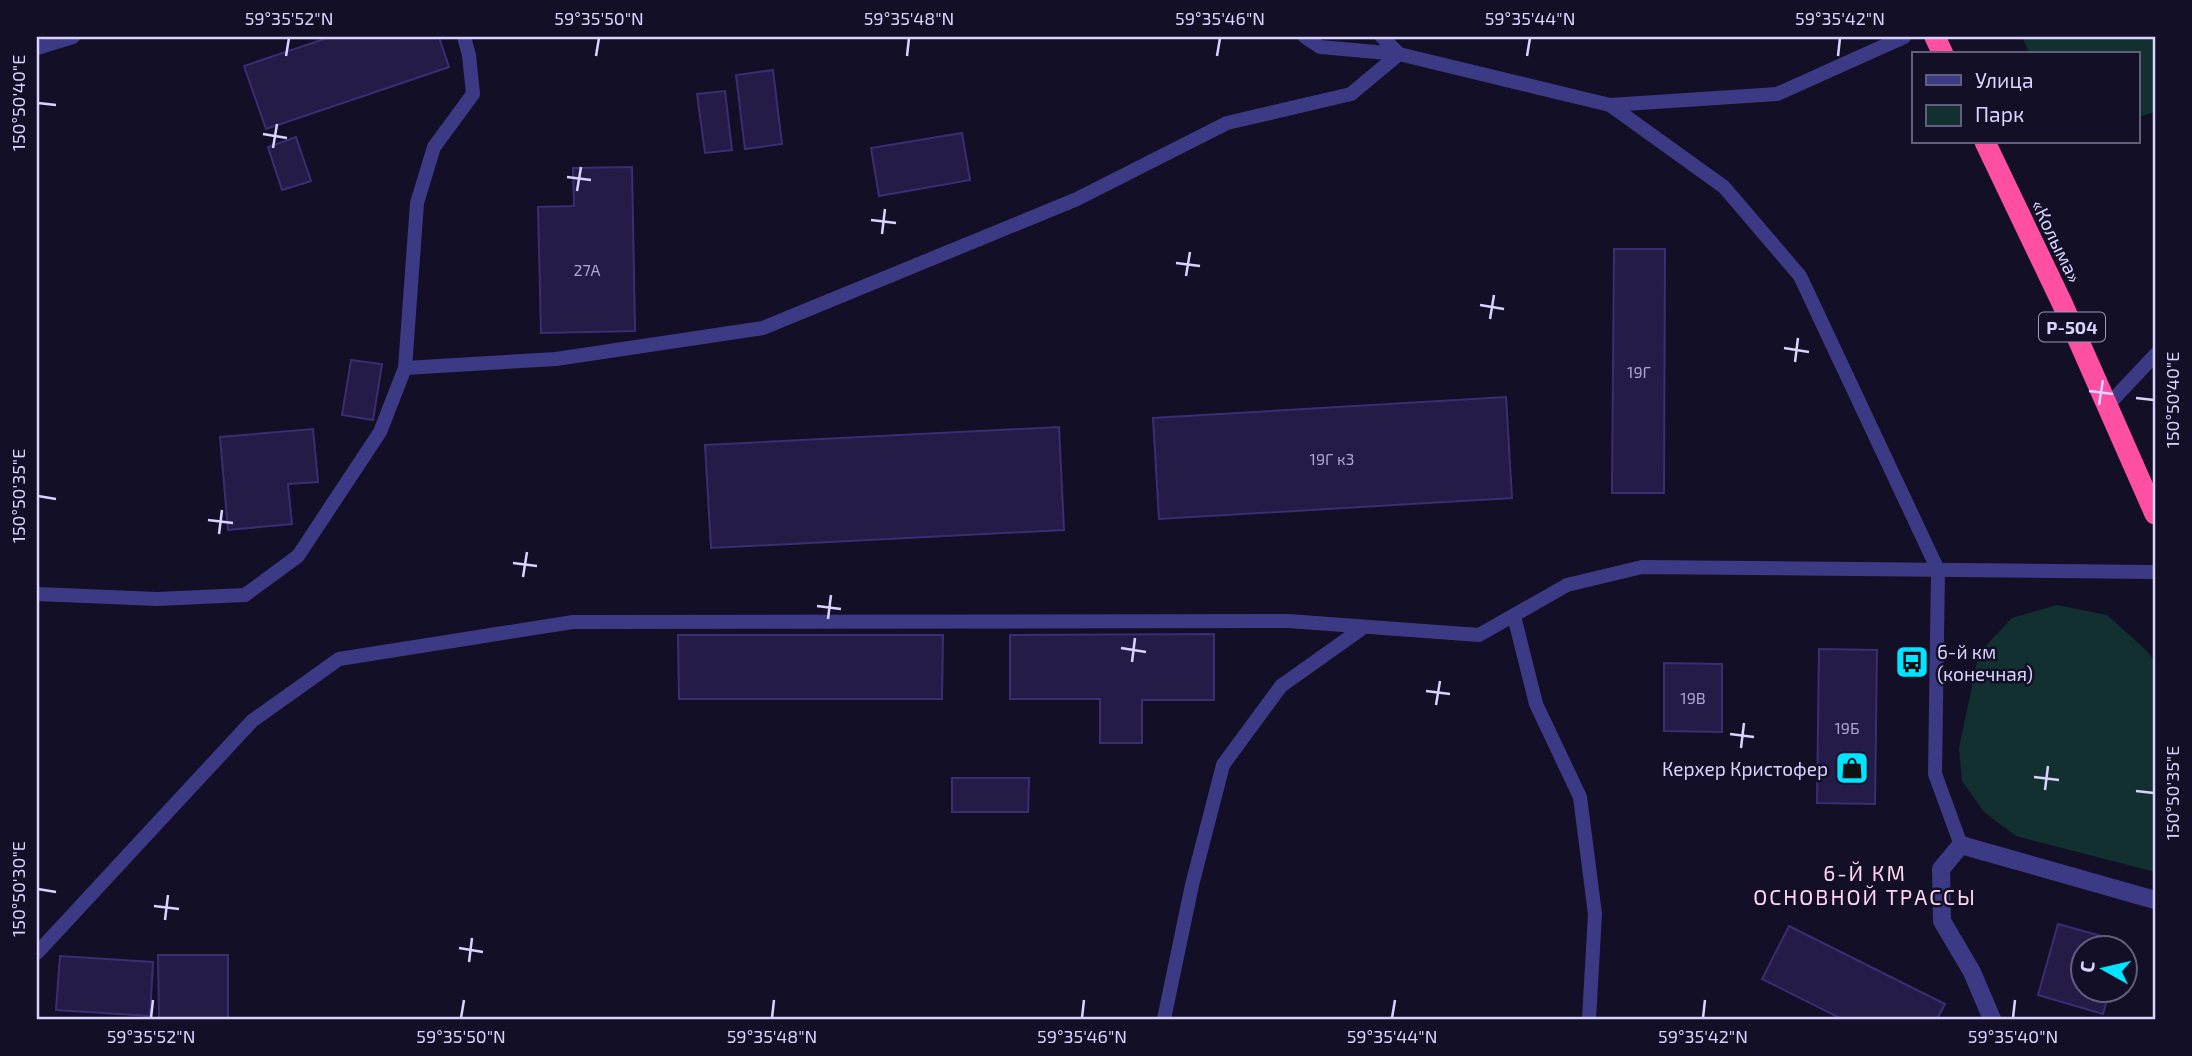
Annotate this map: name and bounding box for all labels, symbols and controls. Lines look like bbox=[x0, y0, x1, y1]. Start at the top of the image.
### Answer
text: 59°35'52"N bbox=[245, 7, 333, 29]
text: 59°35'50"N bbox=[554, 7, 644, 29]
text: 59°35'48"N bbox=[864, 7, 954, 29]
text: 59°35'46"N bbox=[1175, 7, 1265, 29]
text: 59°35'44"N bbox=[1485, 7, 1575, 29]
text: 59°35'42"N bbox=[1795, 7, 1885, 29]
legend bbox=[1912, 52, 2140, 144]
text: 150°50'40"E bbox=[7, 55, 29, 151]
text: Улица bbox=[1975, 67, 2034, 92]
text: Парк bbox=[1975, 101, 2024, 126]
street label: «Колыма» bbox=[2027, 196, 2087, 286]
house number: 27А bbox=[573, 260, 601, 279]
road number: Р-504 bbox=[2039, 312, 2105, 342]
text: 150°50'40"E bbox=[2161, 352, 2183, 448]
house number: 19Г bbox=[1627, 362, 1651, 381]
text: 150°50'35"E bbox=[7, 449, 29, 543]
house number: 19Г к3 bbox=[1310, 449, 1354, 468]
place label: 6-й км (конечная) bbox=[1937, 640, 2033, 685]
bus stop icon: 6-й км (конечная) bbox=[1893, 643, 1931, 681]
house number: 19В bbox=[1680, 688, 1706, 707]
house number: 19Б bbox=[1834, 718, 1860, 737]
text: 150°50'35"E bbox=[2161, 746, 2183, 840]
shop icon: Керхер Кристофер bbox=[1833, 749, 1871, 787]
place label: Керхер Кристофер bbox=[1662, 757, 1828, 780]
text: 150°50'30"E bbox=[7, 841, 29, 937]
district label: 6-Й КМ ОСНОВНОЙ ТРАССЫ bbox=[1753, 860, 1977, 909]
north arrow bbox=[2070, 934, 2140, 1004]
text: С bbox=[2075, 959, 2099, 974]
text: 59°35'52"N bbox=[107, 1025, 195, 1047]
text: 59°35'50"N bbox=[416, 1025, 506, 1047]
text: 59°35'48"N bbox=[727, 1025, 817, 1047]
text: 59°35'46"N bbox=[1037, 1025, 1127, 1047]
text: 59°35'44"N bbox=[1347, 1025, 1437, 1047]
text: 59°35'42"N bbox=[1658, 1025, 1748, 1047]
text: 59°35'40"N bbox=[1968, 1025, 2058, 1047]

